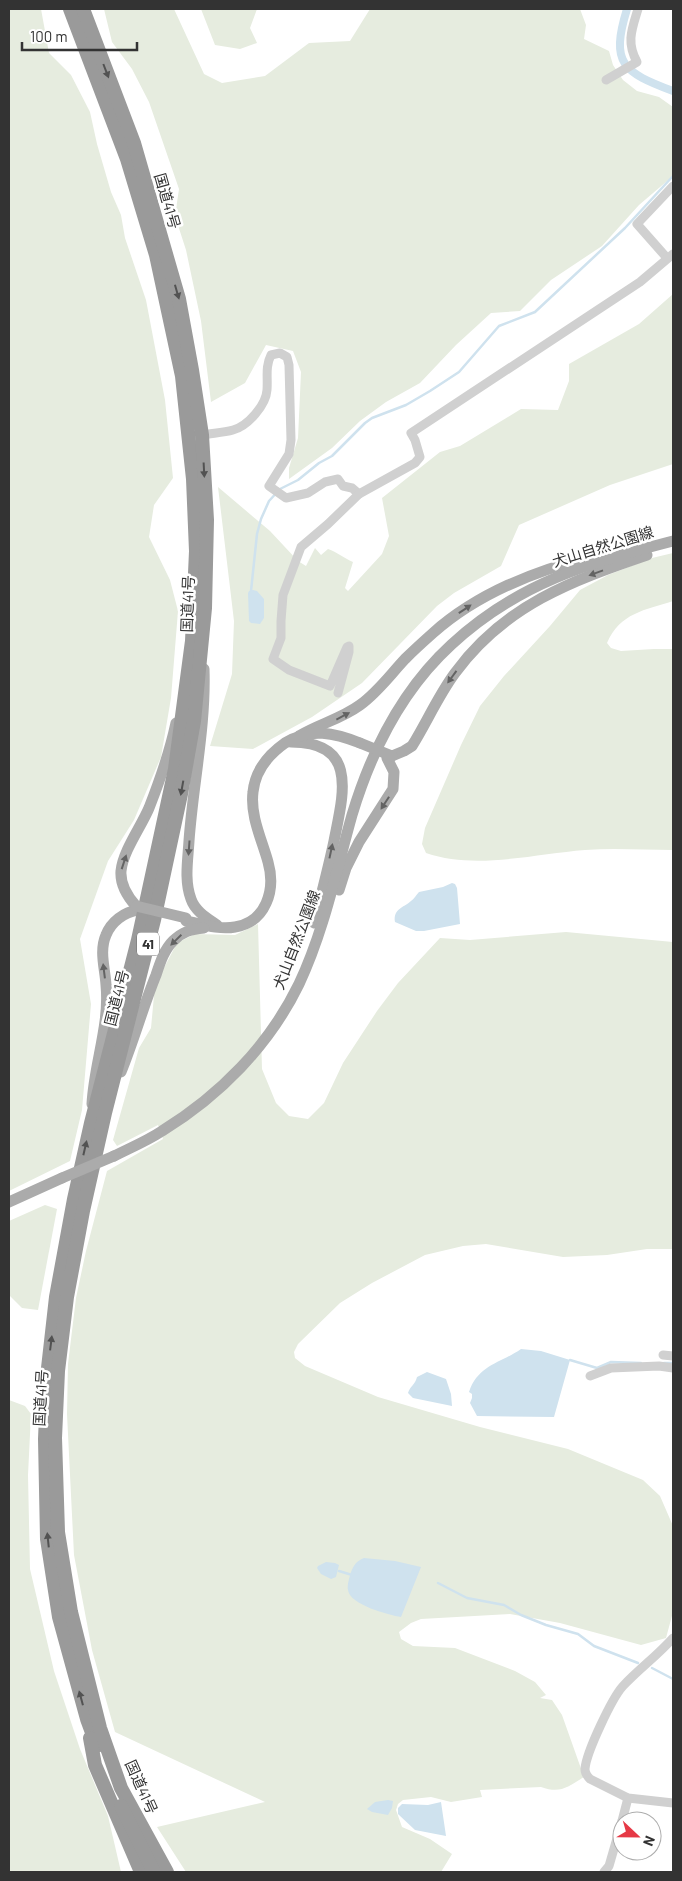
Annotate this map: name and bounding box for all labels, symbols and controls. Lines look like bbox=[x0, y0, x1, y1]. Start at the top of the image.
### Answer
scale bar bbox=[22, 20, 138, 52]
text: 100 m bbox=[30, 27, 68, 45]
one-way arrow bbox=[103, 63, 110, 78]
street label: 国道41号 bbox=[151, 171, 184, 231]
one-way arrow bbox=[173, 285, 181, 300]
one-way arrow bbox=[200, 462, 208, 478]
street label: 犬山自然公園線 bbox=[550, 522, 656, 570]
one-way arrow bbox=[588, 569, 603, 577]
street label: 国道41号 bbox=[177, 575, 197, 633]
one-way arrow bbox=[458, 604, 472, 614]
one-way arrow bbox=[447, 670, 457, 684]
one-way arrow bbox=[336, 712, 350, 720]
one-way arrow bbox=[178, 780, 186, 796]
one-way arrow bbox=[380, 796, 390, 810]
one-way arrow bbox=[185, 840, 193, 856]
one-way arrow bbox=[328, 843, 336, 859]
one-way arrow bbox=[120, 854, 128, 869]
street label: 犬山自然公園線 bbox=[269, 887, 323, 992]
road number: 41 bbox=[137, 932, 159, 956]
one-way arrow bbox=[170, 934, 182, 946]
one-way arrow bbox=[100, 962, 108, 978]
street label: 国道41号 bbox=[100, 968, 132, 1028]
one-way arrow bbox=[81, 1141, 89, 1156]
one-way arrow bbox=[47, 1334, 55, 1350]
street label: 国道41号 bbox=[30, 1369, 50, 1427]
one-way arrow bbox=[44, 1531, 52, 1547]
one-way arrow bbox=[77, 1691, 85, 1706]
street label: 国道41号 bbox=[122, 1757, 162, 1816]
north arrow bbox=[612, 1811, 662, 1861]
text: N bbox=[640, 1834, 659, 1849]

